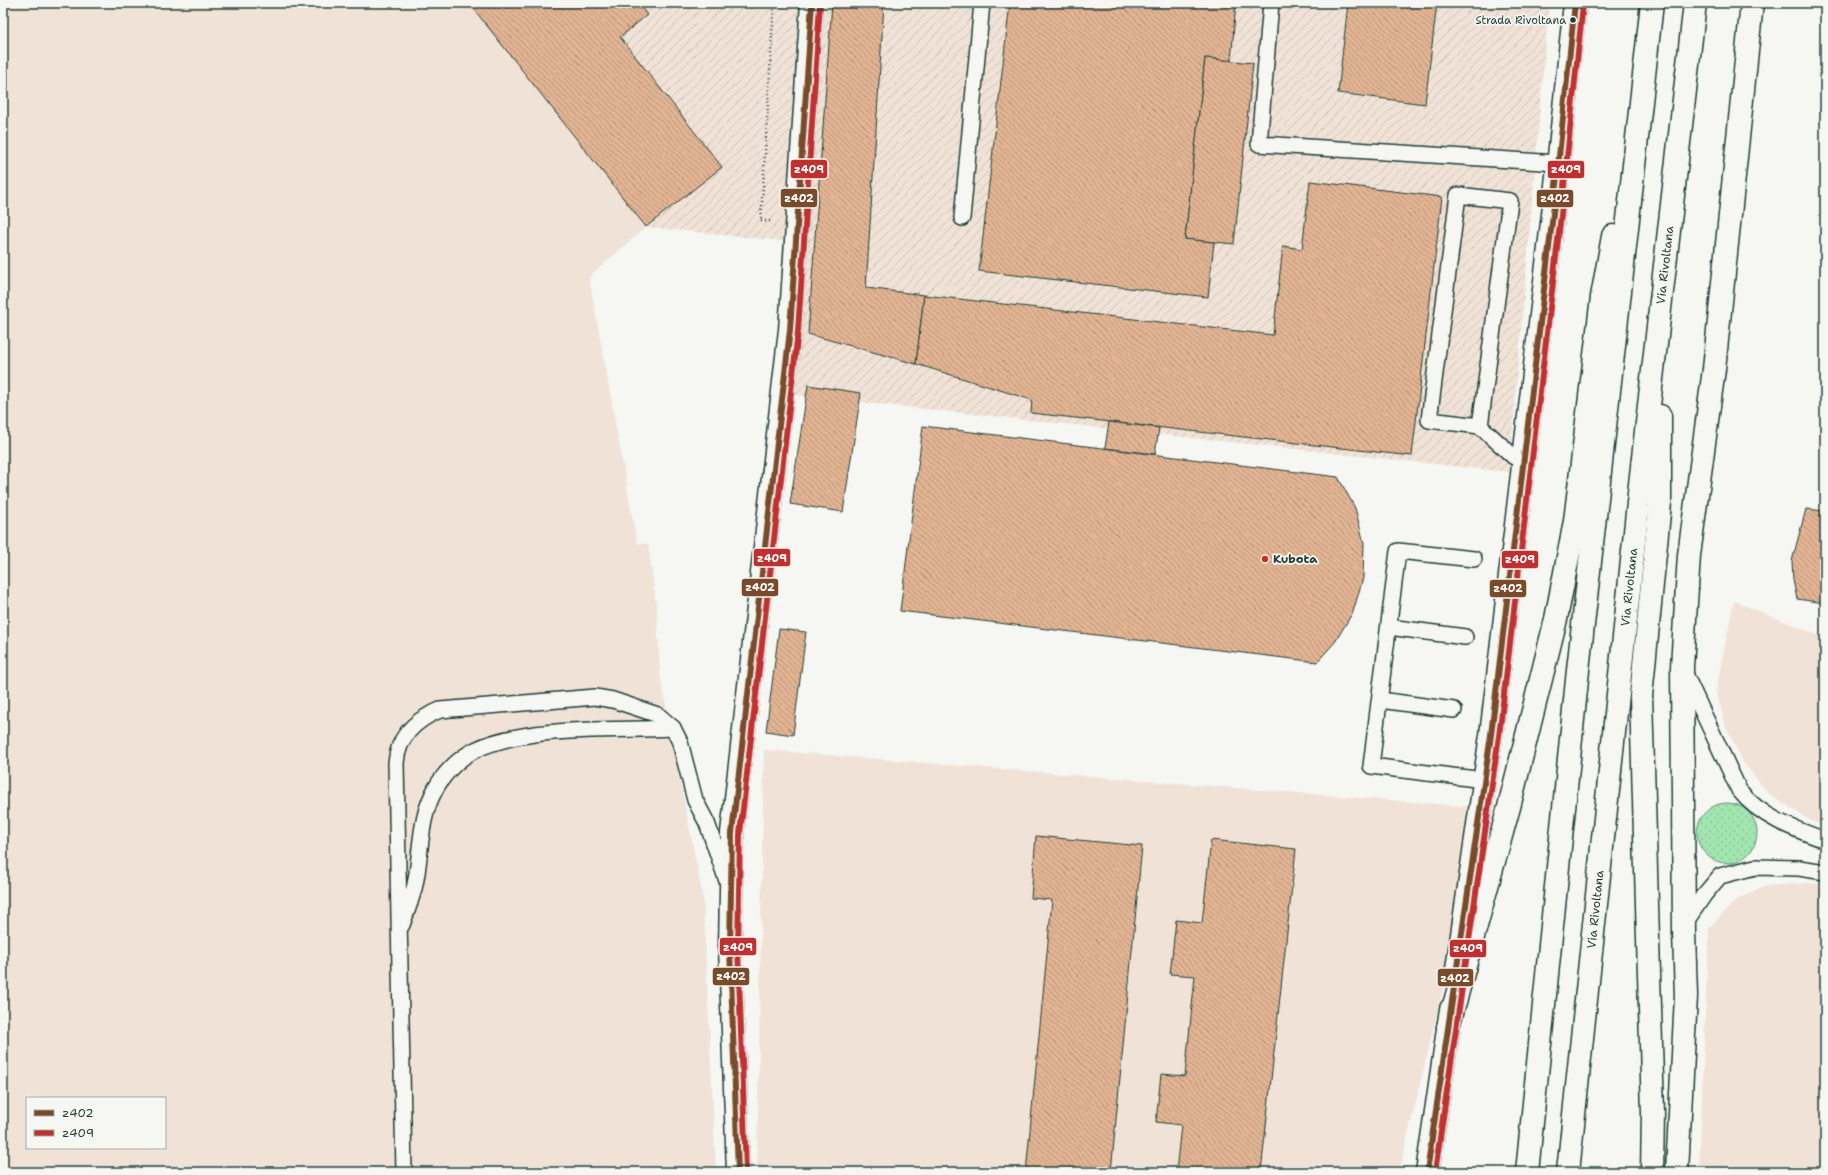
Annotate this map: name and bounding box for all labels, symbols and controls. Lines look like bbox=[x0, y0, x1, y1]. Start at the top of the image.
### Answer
place label: Strada Rivoltana bbox=[1475, 13, 1566, 28]
marker: Strada Rivoltana bbox=[1568, 15, 1578, 25]
line badge: z409 bbox=[790, 159, 828, 179]
line badge: z409 bbox=[1547, 160, 1585, 179]
text: z409 bbox=[794, 162, 824, 177]
text: z409 bbox=[1551, 162, 1581, 177]
line badge: z402 bbox=[780, 188, 818, 208]
line badge: z402 bbox=[1536, 189, 1574, 208]
text: z402 bbox=[784, 191, 814, 206]
text: z402 bbox=[1540, 191, 1570, 206]
street label: Via Rivoltana bbox=[1653, 225, 1677, 305]
street label: Via Rivoltana bbox=[1617, 547, 1641, 627]
line badge: z409 bbox=[753, 548, 791, 567]
line badge: z409 bbox=[1501, 550, 1539, 569]
text: z409 bbox=[757, 551, 787, 566]
place label: Kubota bbox=[1273, 551, 1318, 567]
text: z409 bbox=[1505, 552, 1535, 567]
marker: Kubota bbox=[1260, 554, 1270, 564]
line badge: z402 bbox=[741, 578, 779, 597]
line badge: z402 bbox=[1489, 579, 1527, 598]
text: z402 bbox=[745, 580, 775, 595]
text: z402 bbox=[1493, 581, 1523, 596]
street label: Via Rivoltana bbox=[1583, 869, 1608, 949]
line badge: z409 bbox=[719, 937, 757, 956]
line badge: z409 bbox=[1449, 939, 1487, 958]
text: z409 bbox=[723, 940, 753, 955]
text: z409 bbox=[1453, 941, 1483, 956]
line badge: z402 bbox=[712, 967, 750, 986]
line badge: z402 bbox=[1437, 968, 1474, 987]
text: z402 bbox=[716, 969, 746, 984]
text: z402 bbox=[1440, 971, 1470, 986]
legend bbox=[26, 1097, 166, 1149]
text: z402 bbox=[62, 1105, 94, 1121]
text: z409 bbox=[62, 1125, 94, 1141]

